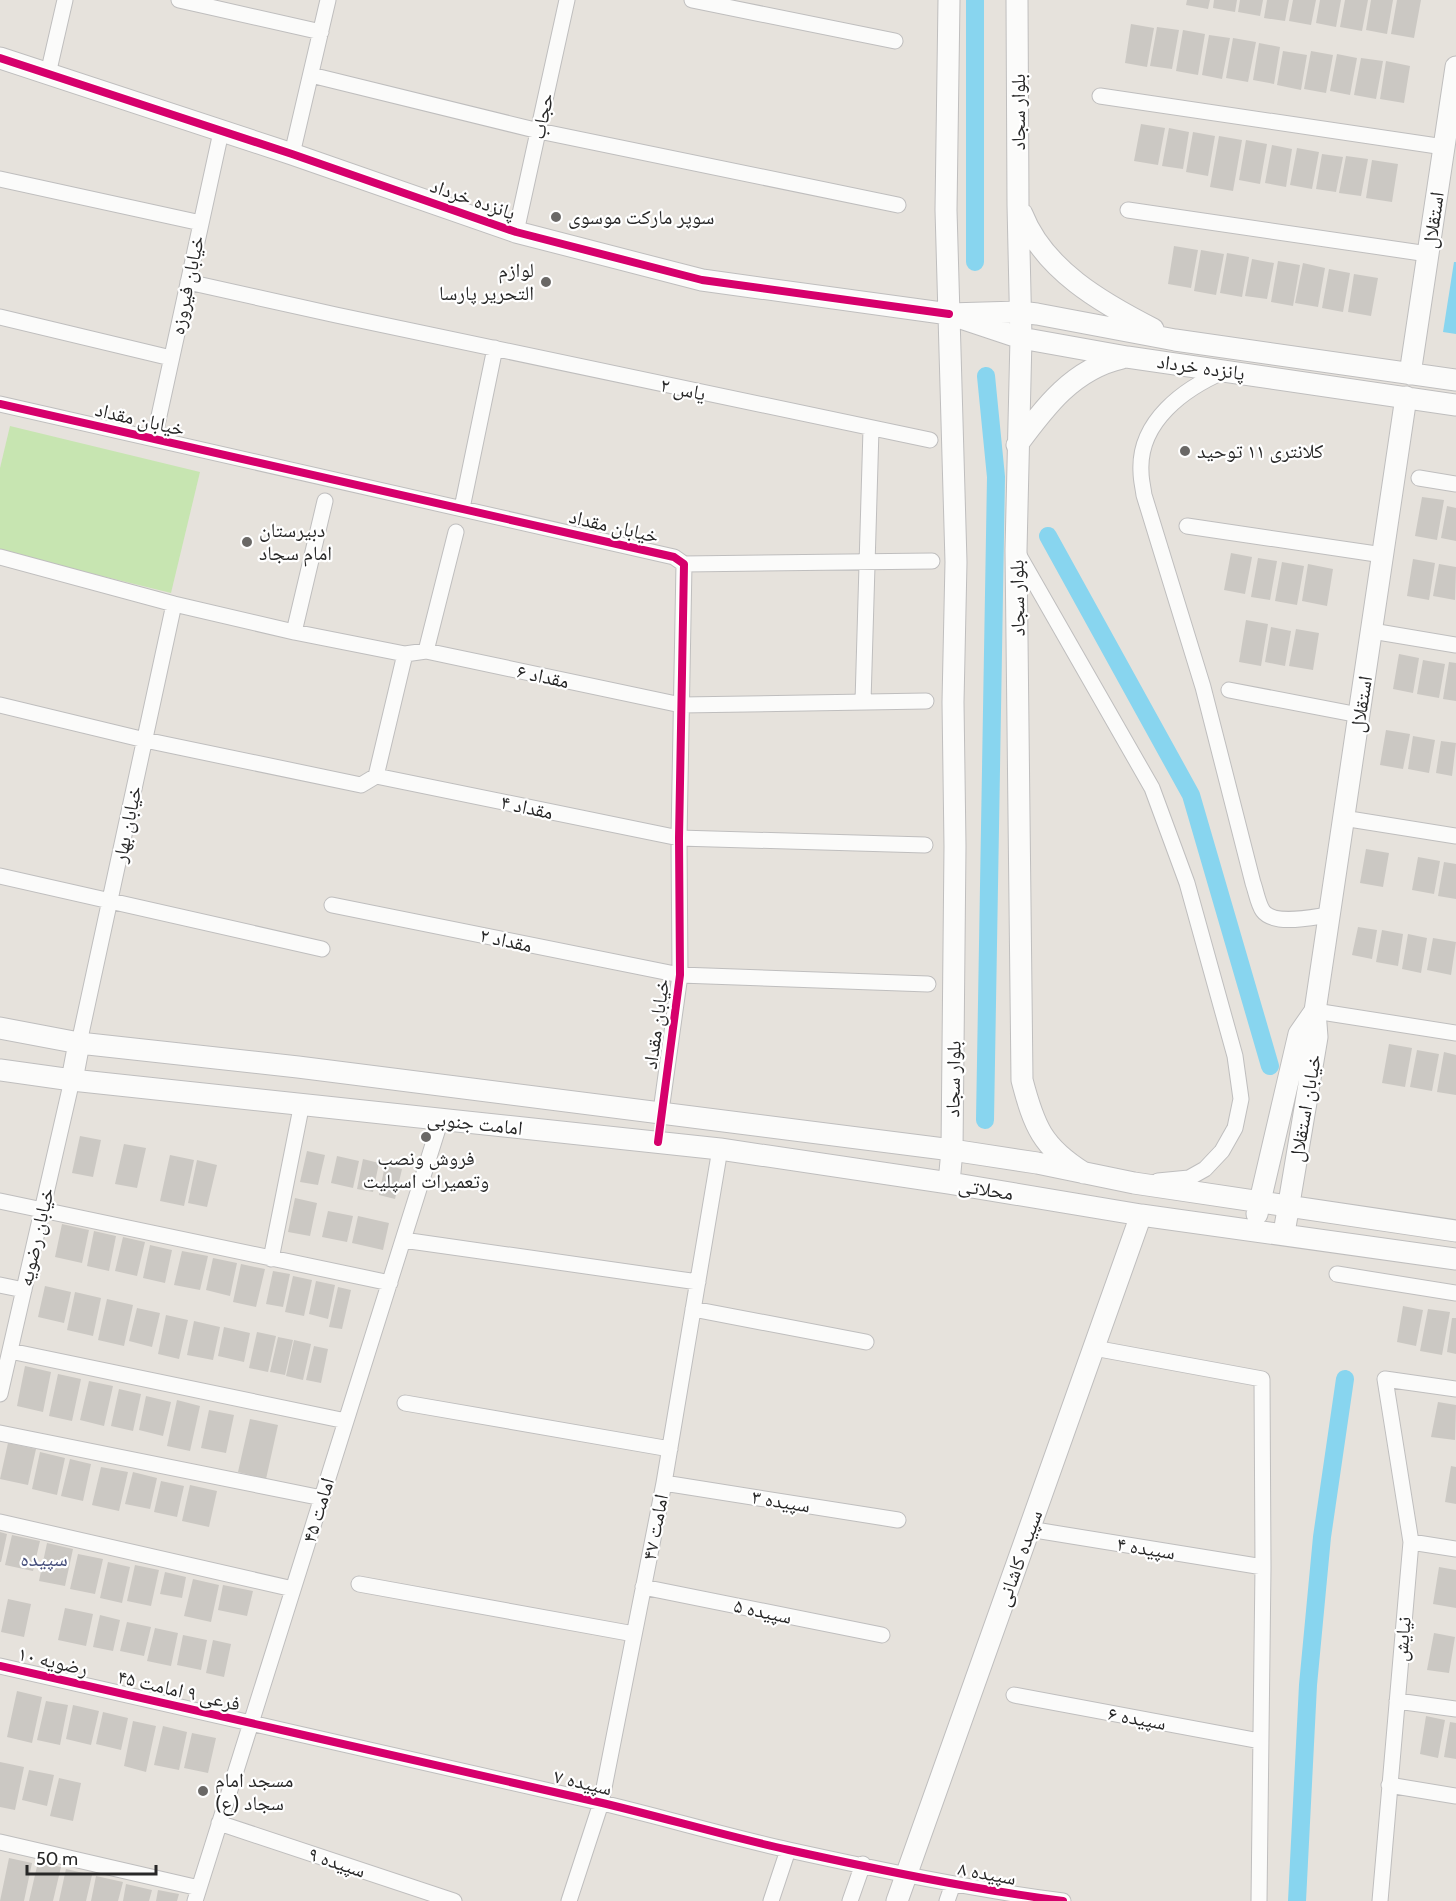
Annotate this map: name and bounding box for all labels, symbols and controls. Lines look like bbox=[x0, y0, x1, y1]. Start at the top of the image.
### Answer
street label: بلوار سجاد bbox=[1006, 74, 1030, 150]
street label: حجاب bbox=[525, 90, 559, 141]
street label: پانزده خرداد bbox=[427, 173, 519, 225]
street label: استقلال bbox=[1417, 190, 1449, 250]
place label: سوپر مارکت موسوی bbox=[568, 205, 714, 229]
marker: سوپر مارکت موسوی bbox=[549, 210, 563, 224]
street label: خیابان فیروزه bbox=[165, 233, 209, 337]
place label: لوازم التحریر پارسا bbox=[439, 258, 534, 305]
marker: لوازم التحریر پارسا bbox=[539, 275, 553, 289]
street label: پانزده خرداد bbox=[1155, 349, 1247, 385]
street label: یاس ۲ bbox=[658, 373, 708, 405]
street label: خیابان مقداد bbox=[93, 397, 187, 441]
place label: کلانتری ۱۱ توحید bbox=[1197, 439, 1323, 463]
marker: کلانتری ۱۱ توحید bbox=[1178, 444, 1192, 458]
street label: خیابان مقداد bbox=[567, 504, 661, 548]
place label: دبیرستان امام سجاد bbox=[259, 518, 332, 567]
marker: دبیرستان امام سجاد bbox=[240, 535, 254, 549]
street label: بلوار سجاد bbox=[1004, 560, 1030, 636]
street label: مقداد ۶ bbox=[515, 659, 571, 693]
street label: استقلال bbox=[1345, 674, 1377, 734]
street label: خیابان بهار bbox=[107, 783, 147, 865]
street label: مقداد ۴ bbox=[499, 790, 555, 824]
street label: مقداد ۲ bbox=[478, 923, 534, 957]
street label: خیابان مقداد bbox=[638, 977, 674, 1071]
street label: بلوار سجاد bbox=[940, 1041, 966, 1117]
street label: خیابان استقلال bbox=[1284, 1052, 1326, 1164]
street label: امامت جنوبی bbox=[426, 1106, 524, 1140]
marker: فروش ونصب وتعمیرات اسپلیت bbox=[419, 1130, 433, 1144]
place label: فروش ونصب وتعمیرات اسپلیت bbox=[363, 1146, 489, 1193]
street label: محلاتی bbox=[957, 1173, 1015, 1205]
street label: خیابان رضویه bbox=[13, 1185, 59, 1289]
street label: امامت ۴۵ bbox=[297, 1475, 339, 1545]
street label: سپیده ۳ bbox=[750, 1485, 812, 1518]
street label: امامت ۴۷ bbox=[637, 1492, 673, 1562]
street label: سپیده کاشانی bbox=[991, 1507, 1048, 1609]
street label: سپیده ۴ bbox=[1115, 1532, 1177, 1565]
district label: سپیده bbox=[20, 1546, 68, 1571]
street label: سپیده ۵ bbox=[732, 1593, 794, 1629]
street label: نیایش bbox=[1388, 1616, 1416, 1662]
street label: رضویه ۱۰ bbox=[16, 1641, 90, 1681]
street label: فرعی ۹ امامت ۴۵ bbox=[115, 1664, 243, 1716]
street label: سپیده ۶ bbox=[1106, 1701, 1168, 1735]
street label: سپیده ۷ bbox=[552, 1764, 614, 1800]
place label: مسجد امام سجاد (ع) bbox=[215, 1768, 293, 1816]
marker: مسجد امام سجاد (ع) bbox=[196, 1784, 210, 1798]
scale bar bbox=[27, 1838, 156, 1876]
street label: سپیده ۹ bbox=[305, 1842, 369, 1883]
text: 50 m bbox=[36, 1848, 78, 1870]
street label: سپیده ۸ bbox=[956, 1856, 1018, 1890]

